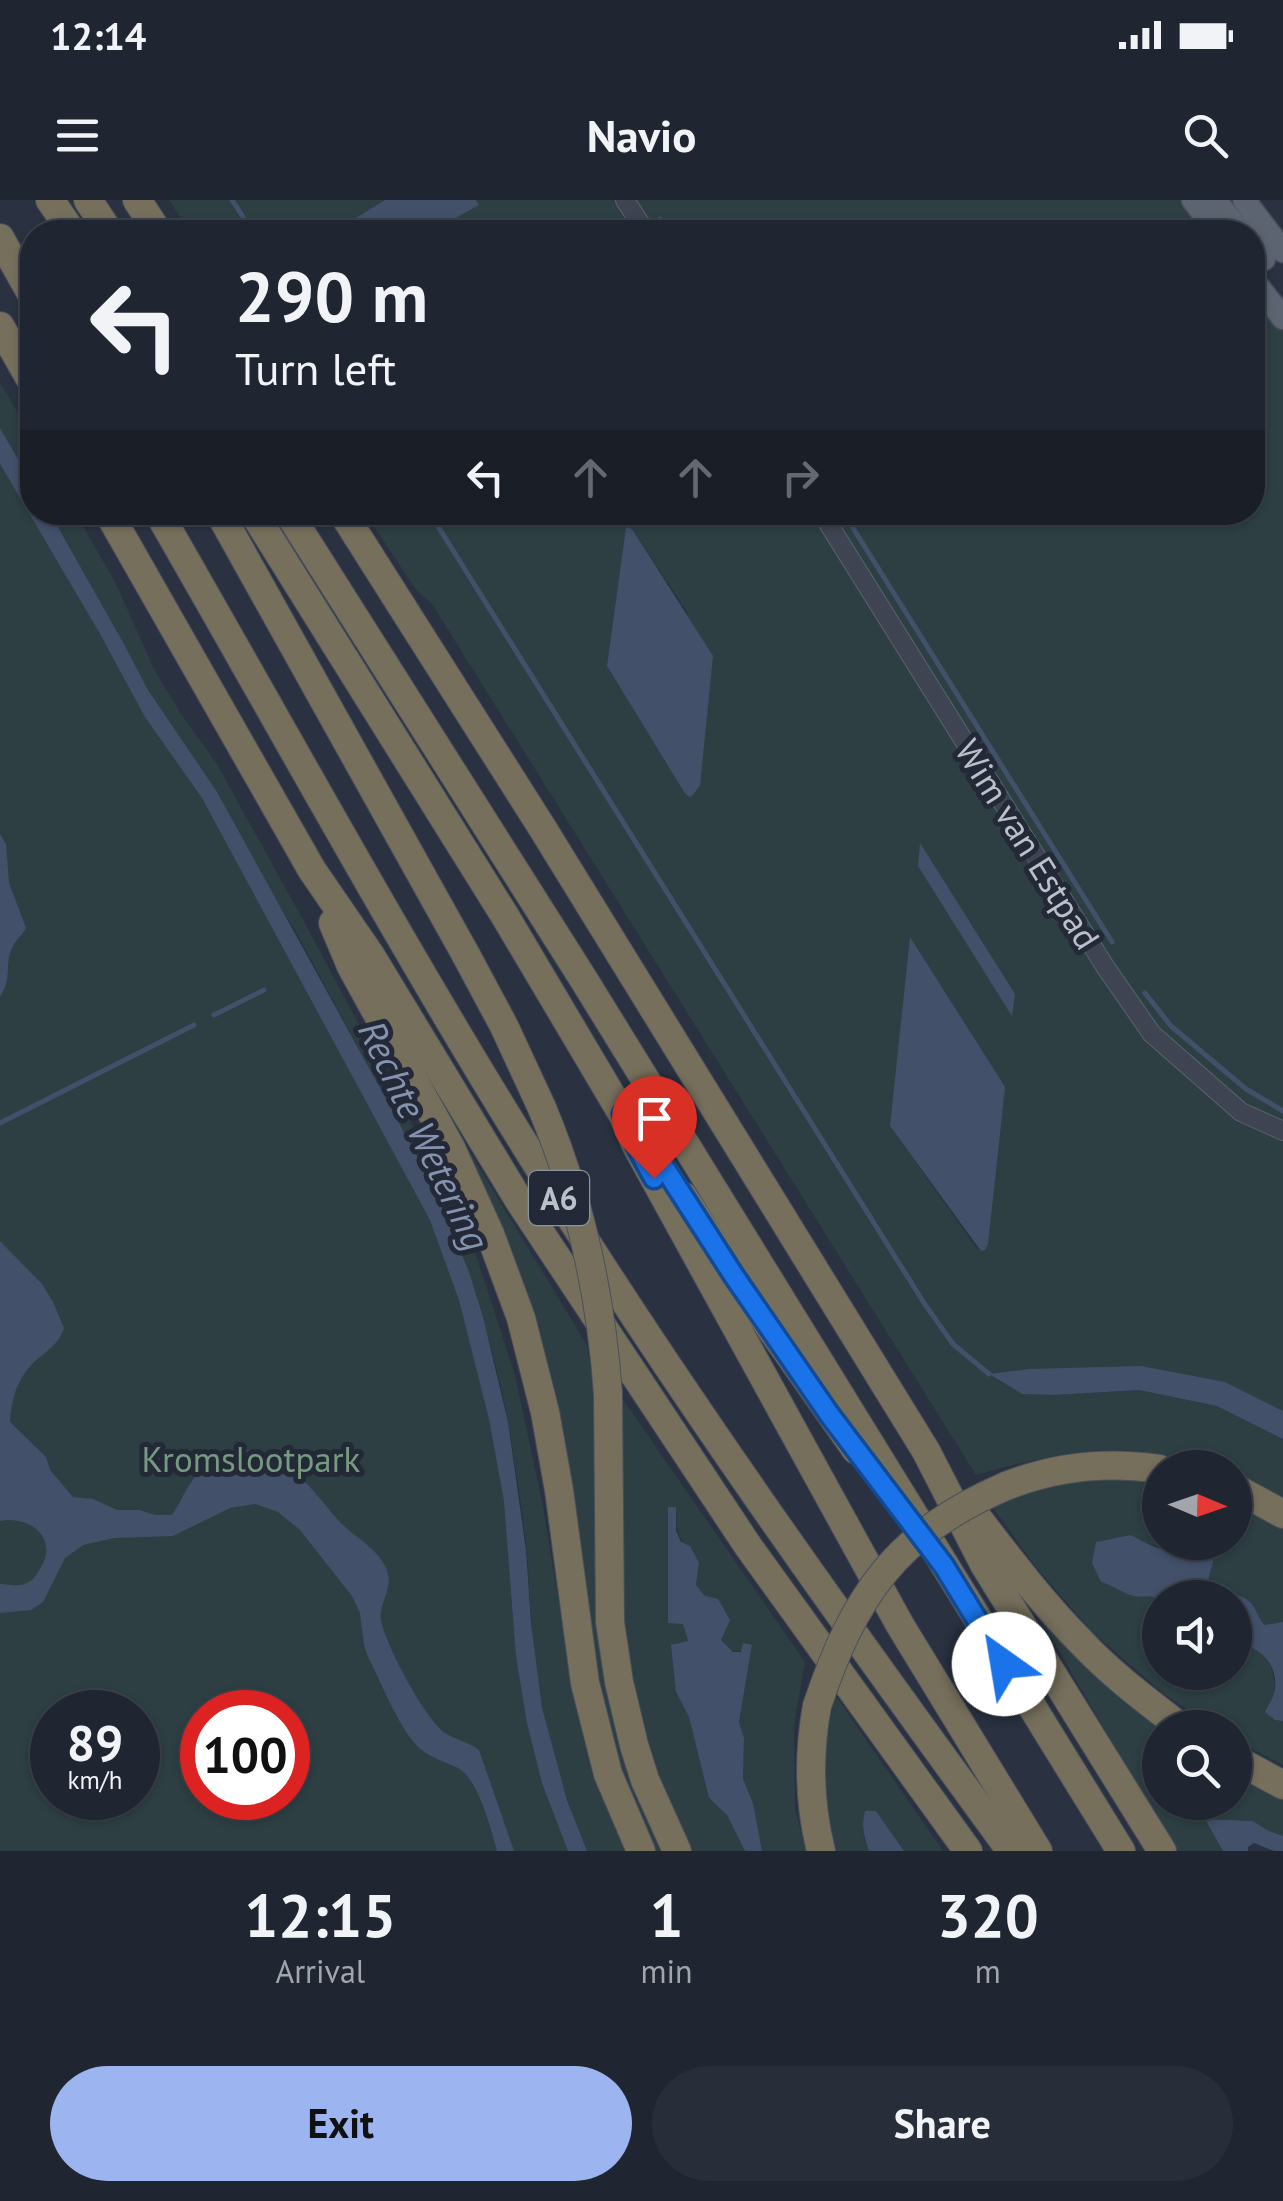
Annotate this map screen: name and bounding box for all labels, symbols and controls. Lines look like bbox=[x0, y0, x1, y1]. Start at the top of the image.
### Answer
text: 12:14 bbox=[50, 11, 146, 60]
text: Navio bbox=[587, 106, 696, 164]
icon: menu bbox=[50, 108, 105, 163]
icon: search bbox=[1178, 108, 1233, 163]
text: 290 m bbox=[235, 251, 428, 341]
icon: left bbox=[70, 260, 200, 390]
text: Turn left bbox=[235, 339, 396, 397]
icon: left bbox=[458, 450, 513, 505]
icon: ahead bbox=[563, 450, 618, 505]
icon: ahead bbox=[668, 450, 723, 505]
icon: right bbox=[773, 450, 828, 505]
street label: Wim van Estpad bbox=[945, 731, 1111, 957]
water label: Rechte Wetering bbox=[348, 1012, 502, 1258]
pin bbox=[612, 1076, 697, 1179]
icon: arrive bbox=[627, 1091, 682, 1146]
road number: A6 bbox=[529, 1171, 589, 1225]
park label: Kromslootpark bbox=[142, 1436, 361, 1482]
north arrow bbox=[1142, 1450, 1252, 1560]
map controls bbox=[1142, 1450, 1252, 1820]
button: sound bbox=[1142, 1580, 1252, 1690]
position arrow bbox=[952, 1612, 1056, 1716]
speed limit sign: 100 bbox=[180, 1690, 310, 1820]
text: 89 bbox=[67, 1710, 123, 1775]
button: search bbox=[1142, 1710, 1252, 1820]
text: km/h bbox=[68, 1764, 122, 1796]
text: 12:15 bbox=[244, 1876, 396, 1954]
text: 1 bbox=[650, 1876, 684, 1954]
text: 320 bbox=[937, 1876, 1039, 1954]
text: Arrival bbox=[275, 1950, 365, 1992]
text: min bbox=[641, 1950, 693, 1992]
text: m bbox=[975, 1950, 1001, 1992]
button: Exit bbox=[50, 2066, 632, 2181]
button: Share bbox=[652, 2066, 1233, 2181]

